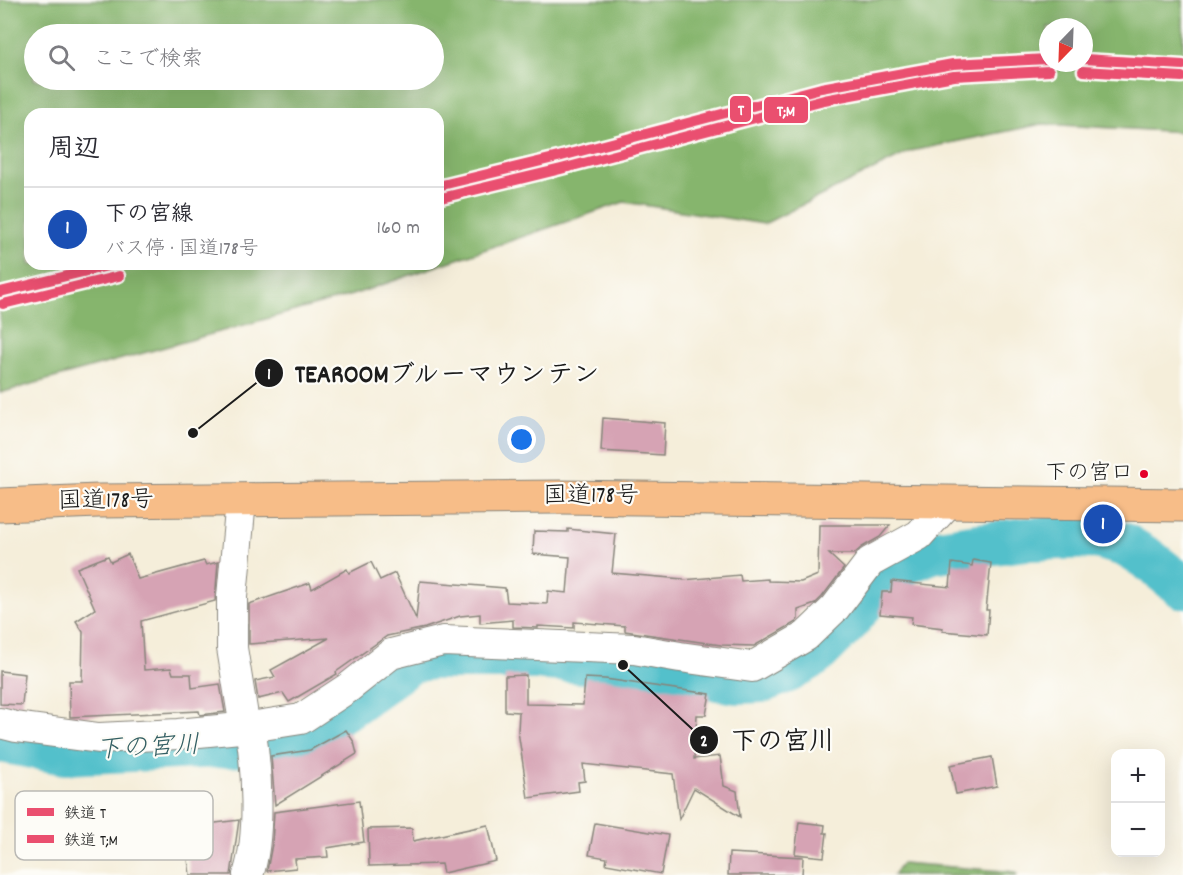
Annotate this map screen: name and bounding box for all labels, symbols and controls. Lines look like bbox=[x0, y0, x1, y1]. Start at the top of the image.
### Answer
north arrow bbox=[1039, 18, 1093, 72]
search box bbox=[24, 24, 444, 90]
icon: search bbox=[45, 41, 78, 74]
text: ここで検索 bbox=[93, 45, 203, 76]
line badge: T bbox=[729, 95, 752, 123]
line badge: T;M bbox=[763, 96, 809, 124]
text: T bbox=[738, 100, 745, 123]
text: T;M bbox=[777, 101, 795, 124]
text: 周辺 bbox=[48, 132, 100, 169]
text: 下の宮線 bbox=[105, 200, 193, 231]
text: 1 bbox=[65, 215, 70, 243]
text: 160 m bbox=[377, 215, 420, 243]
text: バス停 · 国道178号 bbox=[105, 236, 259, 264]
callout: TEAROOMブルーマウンテン bbox=[254, 351, 611, 395]
text: TEAROOMブルーマウンテン bbox=[295, 358, 599, 395]
text: 1 bbox=[267, 363, 271, 388]
your location bbox=[507, 425, 536, 454]
place label: 下の宮口 bbox=[1045, 459, 1133, 490]
marker: 下の宮口 bbox=[1138, 468, 1150, 480]
street label: 国道178号 bbox=[543, 480, 639, 514]
street label: 国道178号 bbox=[58, 484, 154, 520]
pin: 1 bbox=[1084, 502, 1122, 546]
callout: 下の宮川 bbox=[689, 718, 847, 762]
text: 下の宮川 bbox=[731, 725, 835, 762]
water label: 下の宮川 bbox=[95, 728, 201, 770]
text: 2 bbox=[700, 730, 708, 755]
map controls bbox=[1111, 749, 1165, 857]
button: + bbox=[1111, 749, 1165, 803]
legend bbox=[15, 791, 213, 860]
text: 鉄道 T bbox=[64, 803, 107, 826]
button: − bbox=[1111, 803, 1165, 857]
text: 鉄道 T;M bbox=[64, 830, 118, 853]

